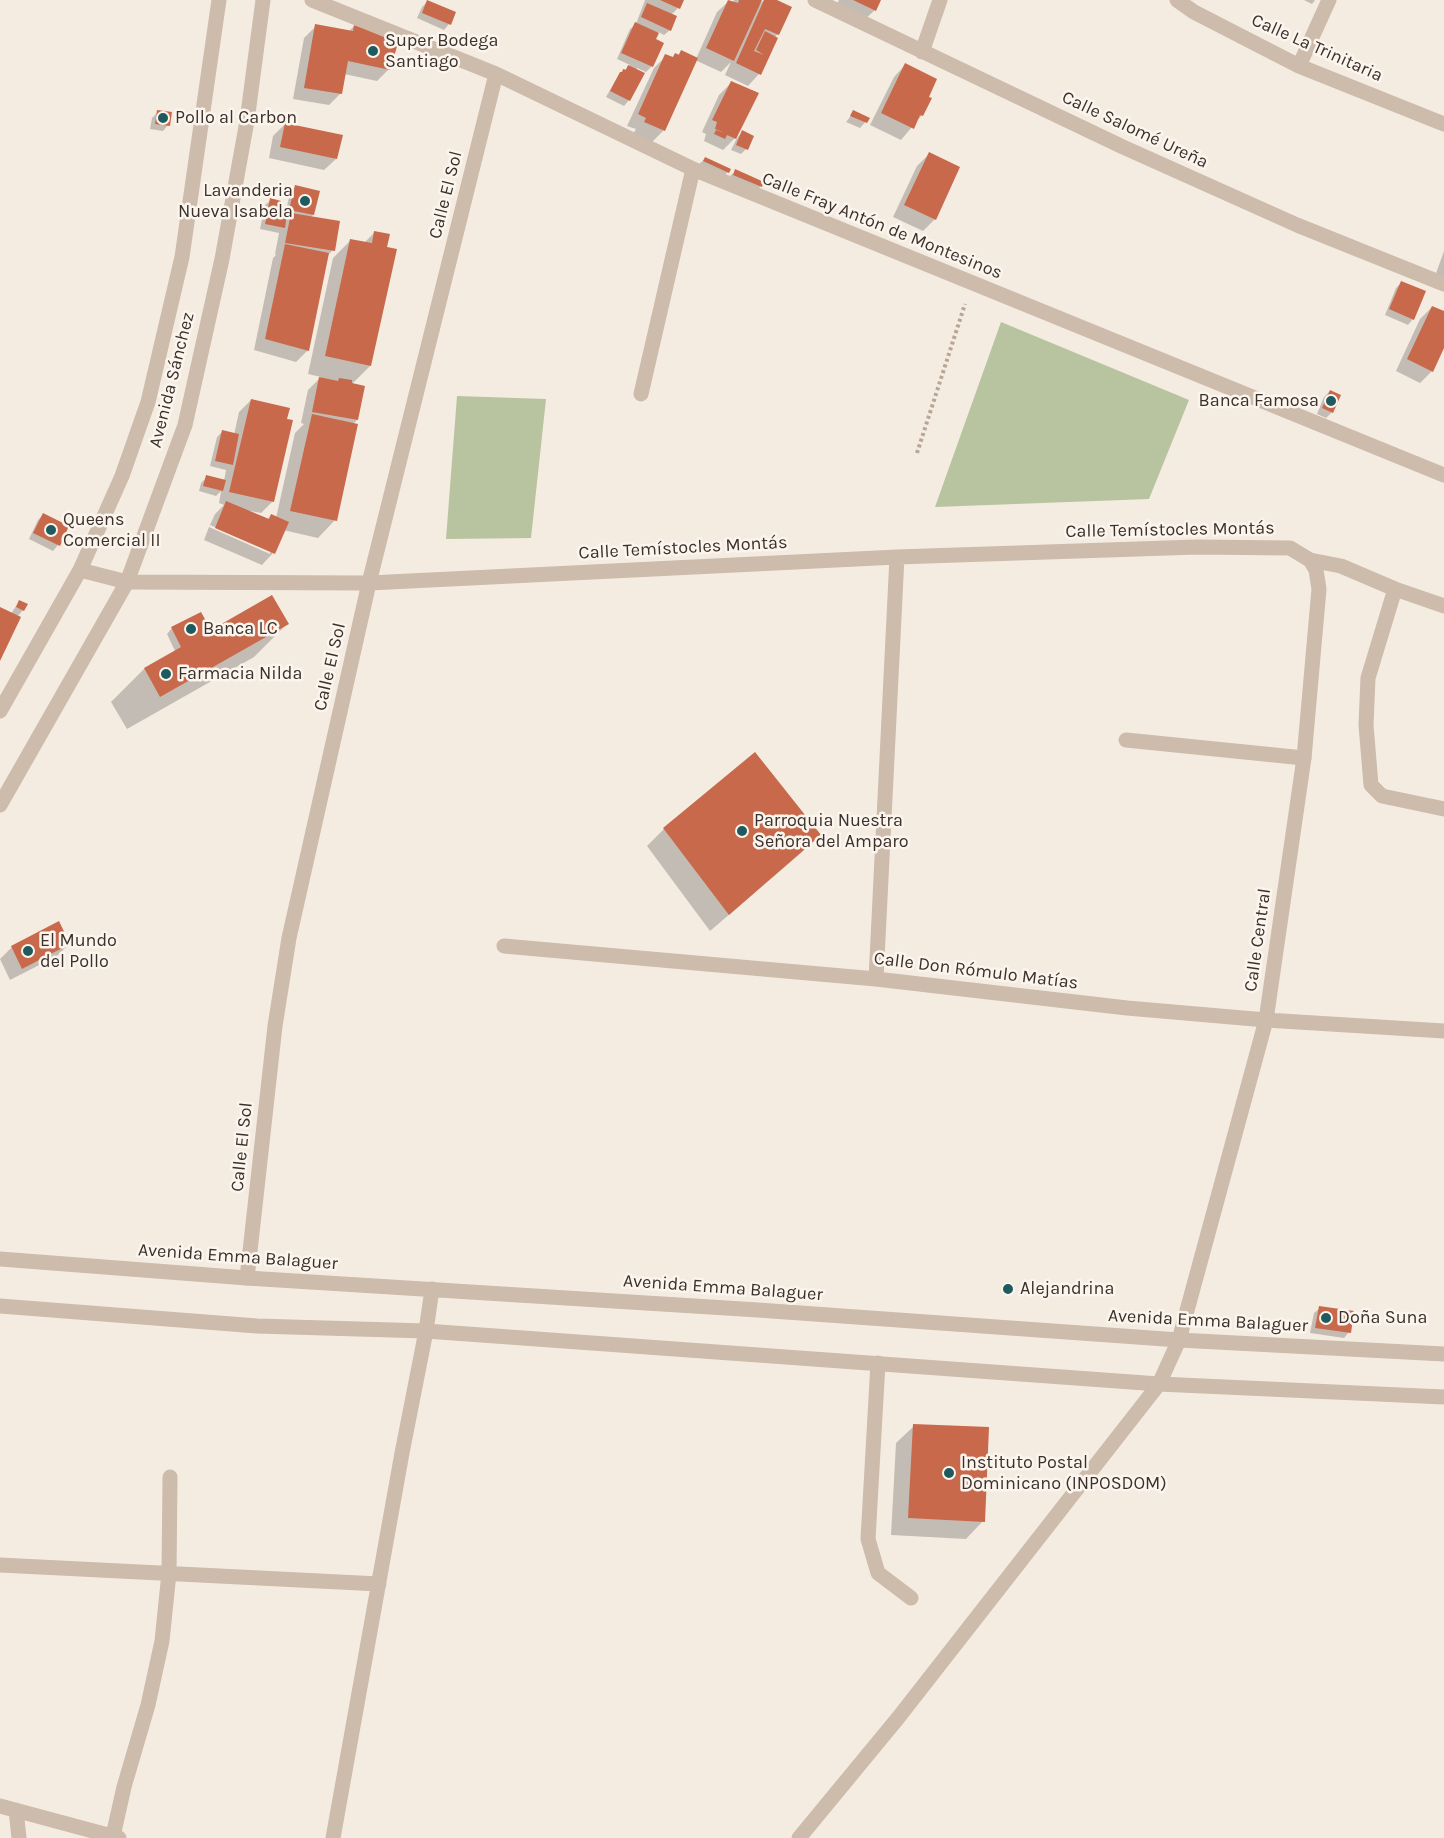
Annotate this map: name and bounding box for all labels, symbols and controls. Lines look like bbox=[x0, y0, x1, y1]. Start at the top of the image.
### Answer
street label: Calle La Trinitaria bbox=[1248, 9, 1386, 87]
place label: Super Bodega Santiago bbox=[385, 30, 498, 72]
marker: Super Bodega Santiago bbox=[366, 44, 380, 58]
street label: Calle Salomé Ureña bbox=[1058, 87, 1212, 173]
place label: Pollo al Carbon bbox=[175, 107, 297, 129]
marker: Pollo al Carbon bbox=[156, 111, 170, 125]
street label: Calle El Sol bbox=[425, 149, 467, 241]
street label: Calle Fray Antón de Montesinos bbox=[759, 168, 1005, 284]
place label: Lavanderia Nueva Isabela bbox=[178, 180, 293, 222]
marker: Lavanderia Nueva Isabela bbox=[298, 194, 312, 208]
street label: Avenida Sánchez bbox=[145, 310, 199, 450]
place label: Banca Famosa bbox=[1199, 390, 1319, 412]
marker: Banca Famosa bbox=[1324, 394, 1338, 408]
place label: Queens Comercial II bbox=[63, 509, 160, 552]
street label: Calle Temístocles Montás bbox=[1065, 517, 1275, 543]
marker: Queens Comercial II bbox=[44, 523, 58, 537]
street label: Calle Temístocles Montás bbox=[578, 532, 788, 564]
place label: Banca LC bbox=[203, 618, 278, 640]
street label: Calle El Sol bbox=[309, 621, 351, 713]
marker: Banca LC bbox=[184, 622, 198, 636]
place label: Farmacia Nilda bbox=[178, 663, 302, 685]
marker: Farmacia Nilda bbox=[159, 667, 173, 681]
place label: Parroquia Nuestra Señora del Amparo bbox=[754, 810, 909, 852]
marker: Parroquia Nuestra Señora del Amparo bbox=[735, 824, 749, 838]
street label: Calle Central bbox=[1240, 887, 1276, 993]
place label: El Mundo del Pollo bbox=[40, 930, 117, 972]
marker: El Mundo del Pollo bbox=[21, 944, 35, 958]
street label: Calle Don Rómulo Matías bbox=[873, 948, 1079, 994]
street label: Calle El Sol bbox=[227, 1101, 257, 1193]
street label: Avenida Emma Balaguer bbox=[137, 1239, 339, 1275]
street label: Avenida Emma Balaguer bbox=[622, 1270, 824, 1306]
place label: Alejandrina bbox=[1020, 1278, 1114, 1300]
marker: Alejandrina bbox=[1001, 1282, 1015, 1296]
street label: Avenida Emma Balaguer bbox=[1108, 1305, 1308, 1337]
place label: Doña Suna bbox=[1338, 1307, 1427, 1329]
marker: Doña Suna bbox=[1319, 1311, 1333, 1325]
place label: Instituto Postal Dominicano (INPOSDOM) bbox=[961, 1452, 1167, 1494]
marker: Instituto Postal Dominicano (INPOSDOM) bbox=[942, 1466, 956, 1480]

